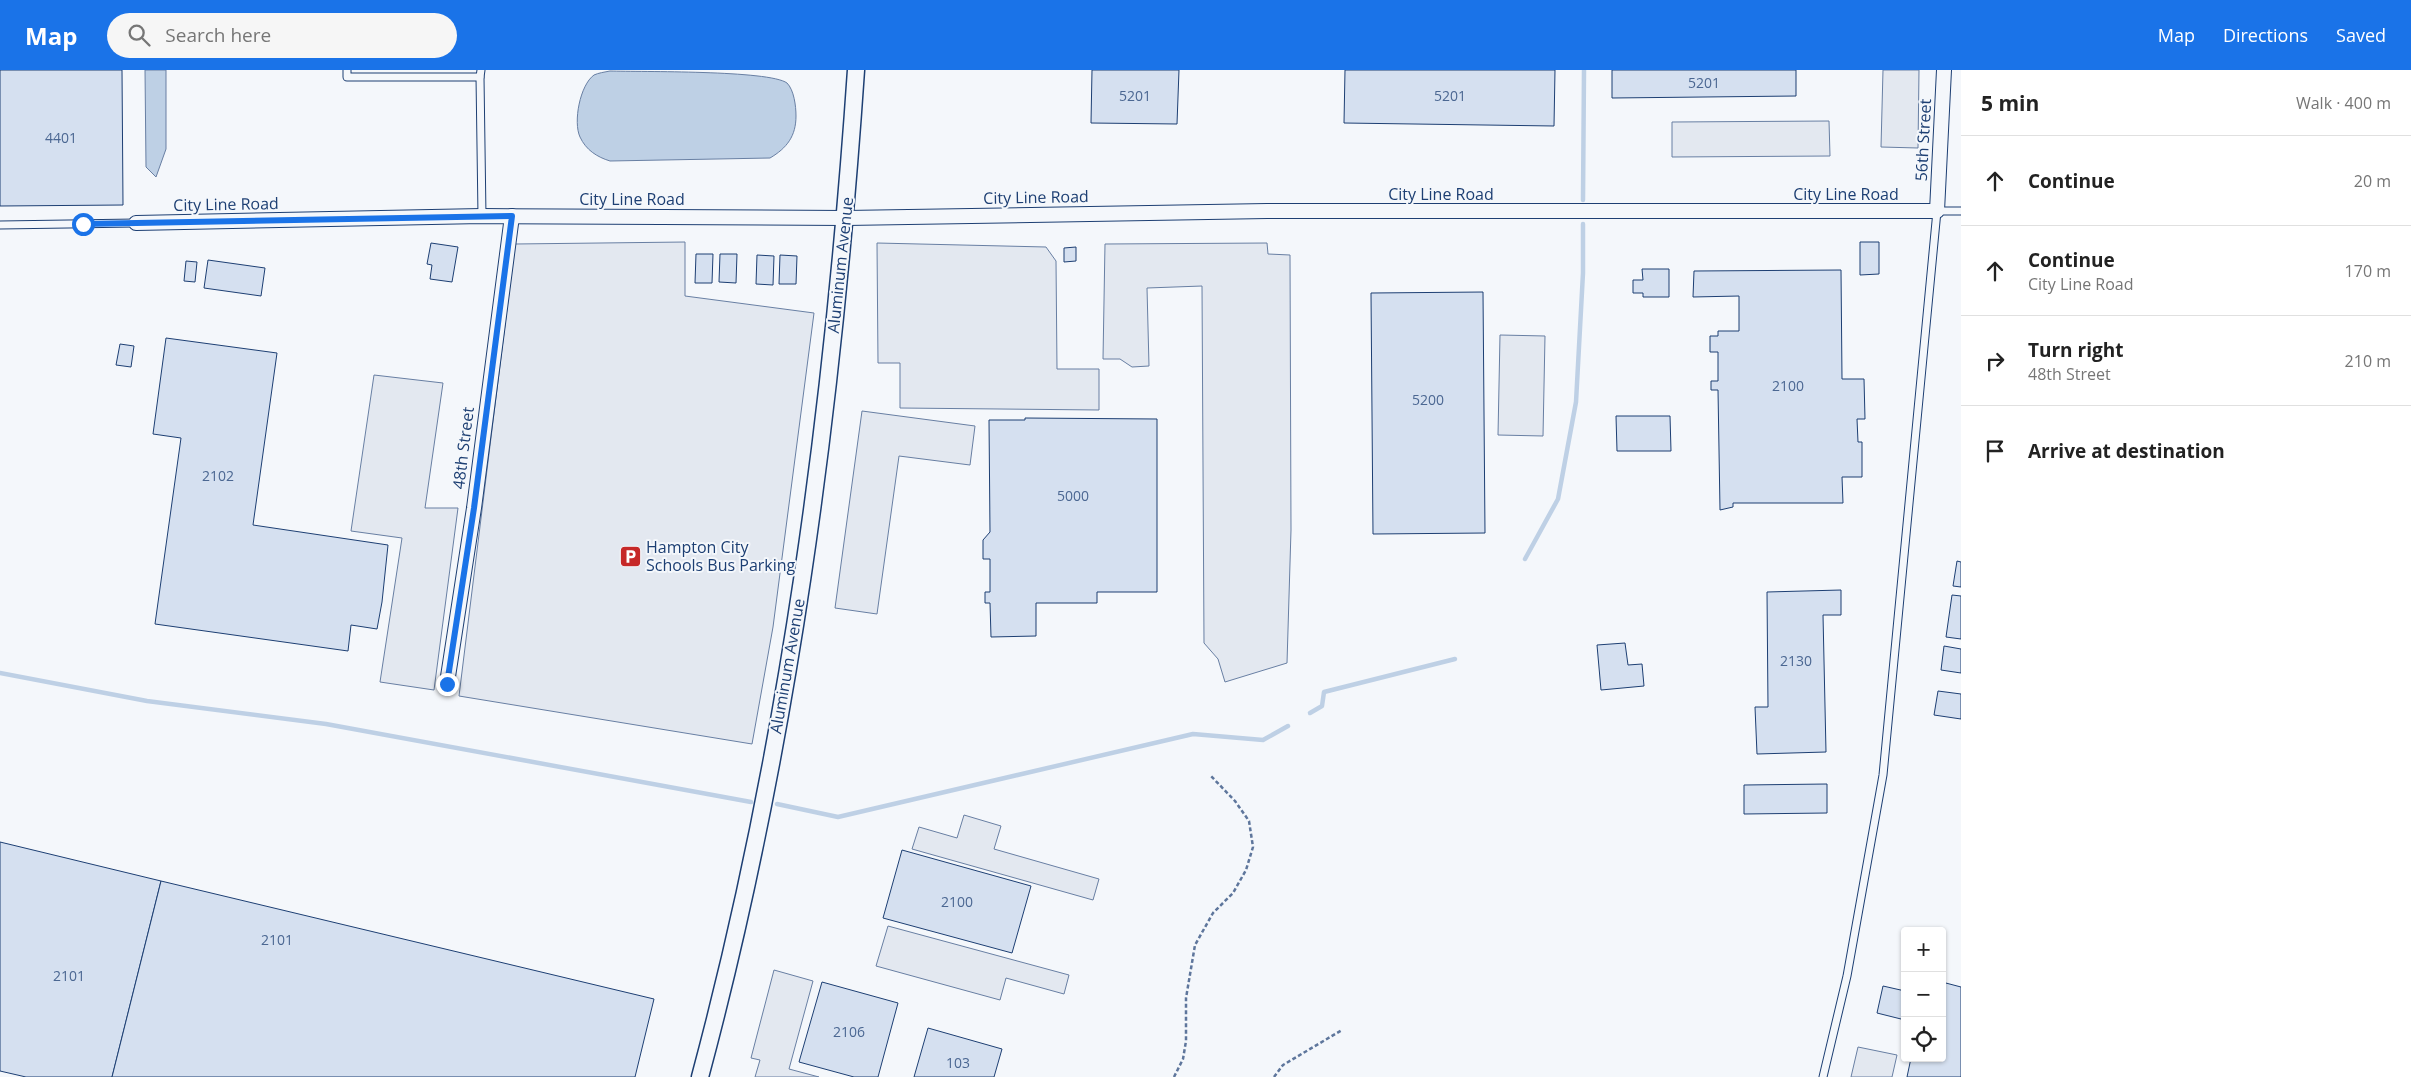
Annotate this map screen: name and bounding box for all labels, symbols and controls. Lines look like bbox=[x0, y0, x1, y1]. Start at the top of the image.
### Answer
search box bbox=[107, 13, 457, 58]
text: Map bbox=[25, 19, 77, 52]
icon: search bbox=[125, 21, 153, 49]
text: Search here bbox=[165, 22, 271, 48]
text: Map bbox=[2158, 23, 2195, 47]
text: Directions bbox=[2223, 23, 2308, 47]
text: Saved bbox=[2336, 23, 2386, 47]
house number: 5201 bbox=[1688, 73, 1720, 92]
house number: 5201 bbox=[1119, 86, 1151, 105]
house number: 5201 bbox=[1434, 86, 1466, 105]
text: 5 min bbox=[1981, 89, 2039, 117]
text: Walk · 400 m bbox=[2296, 92, 2391, 114]
street label: 56th Street bbox=[1910, 98, 1936, 182]
house number: 4401 bbox=[45, 128, 77, 147]
icon: ahead bbox=[1981, 167, 2009, 195]
text: Continue bbox=[2028, 168, 2115, 194]
text: 20 m bbox=[2354, 170, 2391, 192]
street label: City Line Road bbox=[1388, 183, 1494, 205]
street label: City Line Road bbox=[1793, 183, 1899, 205]
street label: City Line Road bbox=[983, 185, 1089, 209]
street label: City Line Road bbox=[579, 188, 685, 210]
street label: City Line Road bbox=[173, 192, 279, 216]
street label: Aluminum Avenue bbox=[822, 196, 858, 334]
route start bbox=[72, 213, 95, 236]
text: Continue bbox=[2028, 247, 2115, 273]
icon: ahead bbox=[1981, 257, 2009, 285]
text: 170 m bbox=[2345, 260, 2391, 282]
text: City Line Road bbox=[2028, 273, 2134, 295]
text: Turn right bbox=[2028, 337, 2123, 363]
icon: right bbox=[1981, 347, 2009, 375]
text: 210 m bbox=[2345, 350, 2391, 372]
text: 48th Street bbox=[2028, 363, 2111, 385]
house number: 2100 bbox=[1772, 376, 1804, 395]
house number: 5200 bbox=[1412, 390, 1444, 409]
street label: 48th Street bbox=[447, 405, 479, 490]
icon: arrive bbox=[1981, 437, 2009, 465]
text: Arrive at destination bbox=[2028, 438, 2225, 464]
house number: 2102 bbox=[202, 466, 234, 485]
house number: 5000 bbox=[1057, 486, 1089, 505]
place label: Hampton City Schools Bus Parking bbox=[646, 536, 796, 576]
parking icon: Hampton City Schools Bus Parking bbox=[618, 544, 642, 568]
street label: Aluminum Avenue bbox=[764, 597, 810, 735]
house number: 2130 bbox=[1780, 651, 1812, 670]
route end bbox=[436, 673, 459, 696]
house number: 2100 bbox=[941, 892, 973, 911]
map controls bbox=[1901, 927, 1946, 1062]
button: + bbox=[1901, 927, 1946, 972]
house number: 2101 bbox=[261, 930, 293, 949]
house number: 2101 bbox=[53, 966, 85, 985]
button: − bbox=[1901, 972, 1946, 1017]
button: locate bbox=[1901, 1017, 1946, 1062]
house number: 2106 bbox=[833, 1022, 865, 1041]
house number: 103 bbox=[946, 1053, 970, 1072]

